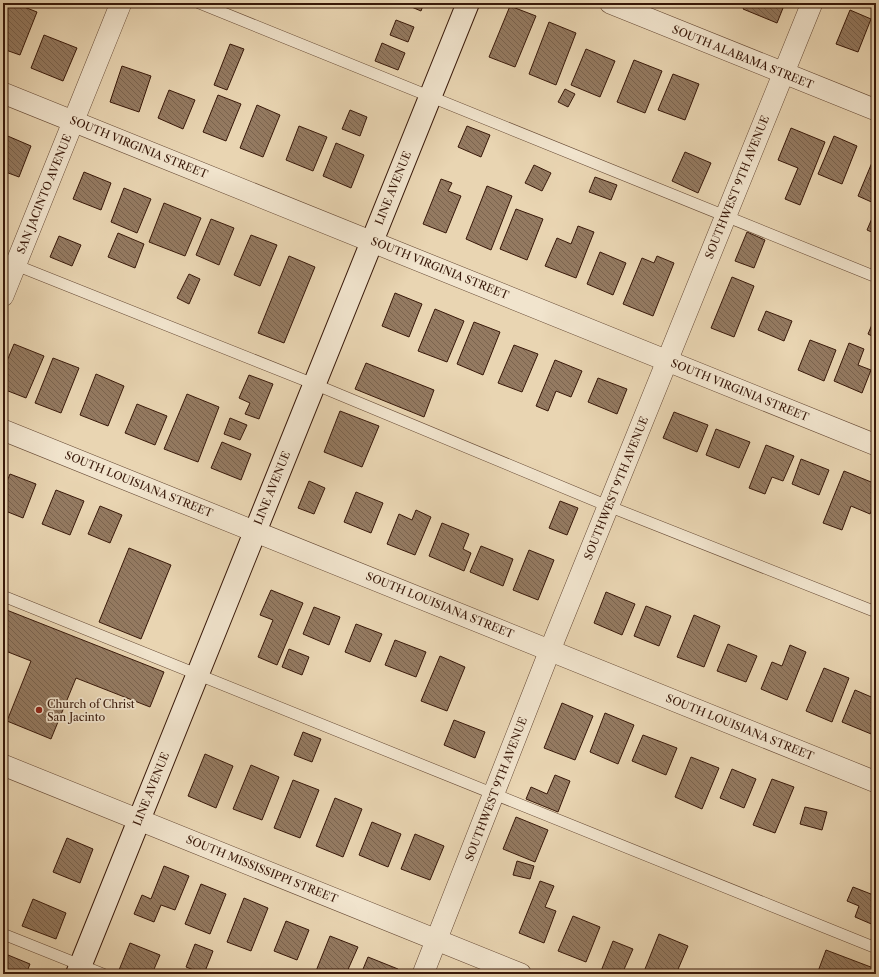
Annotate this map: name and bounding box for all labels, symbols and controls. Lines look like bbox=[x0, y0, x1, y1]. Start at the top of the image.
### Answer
street label: SOUTH ALABAMA STREET bbox=[670, 22, 817, 92]
street label: SOUTH VIRGINIA STREET bbox=[68, 113, 211, 181]
street label: SOUTHWEST 9TH AVENUE bbox=[702, 113, 772, 261]
street label: SAN JACINTO AVENUE bbox=[14, 132, 75, 256]
street label: LINE AVENUE bbox=[372, 149, 414, 227]
street label: SOUTH VIRGINIA STREET bbox=[369, 234, 512, 302]
street label: SOUTH VIRGINIA STREET bbox=[669, 356, 812, 424]
street label: SOUTHWEST 9TH AVENUE bbox=[581, 414, 651, 562]
street label: SOUTH LOUISIANA STREET bbox=[63, 448, 216, 520]
street label: LINE AVENUE bbox=[251, 449, 293, 527]
street label: SOUTH LOUISIANA STREET bbox=[364, 569, 517, 641]
street label: SOUTH LOUISIANA STREET bbox=[664, 691, 817, 763]
place label: Church of Christ San Jacinto bbox=[47, 697, 135, 724]
marker: Church of Christ San Jacinto bbox=[34, 705, 44, 715]
street label: SOUTHWEST 9TH AVENUE bbox=[462, 714, 530, 863]
street label: LINE AVENUE bbox=[130, 750, 172, 828]
street label: SOUTH MISSISSIPPI STREET bbox=[184, 832, 341, 906]

